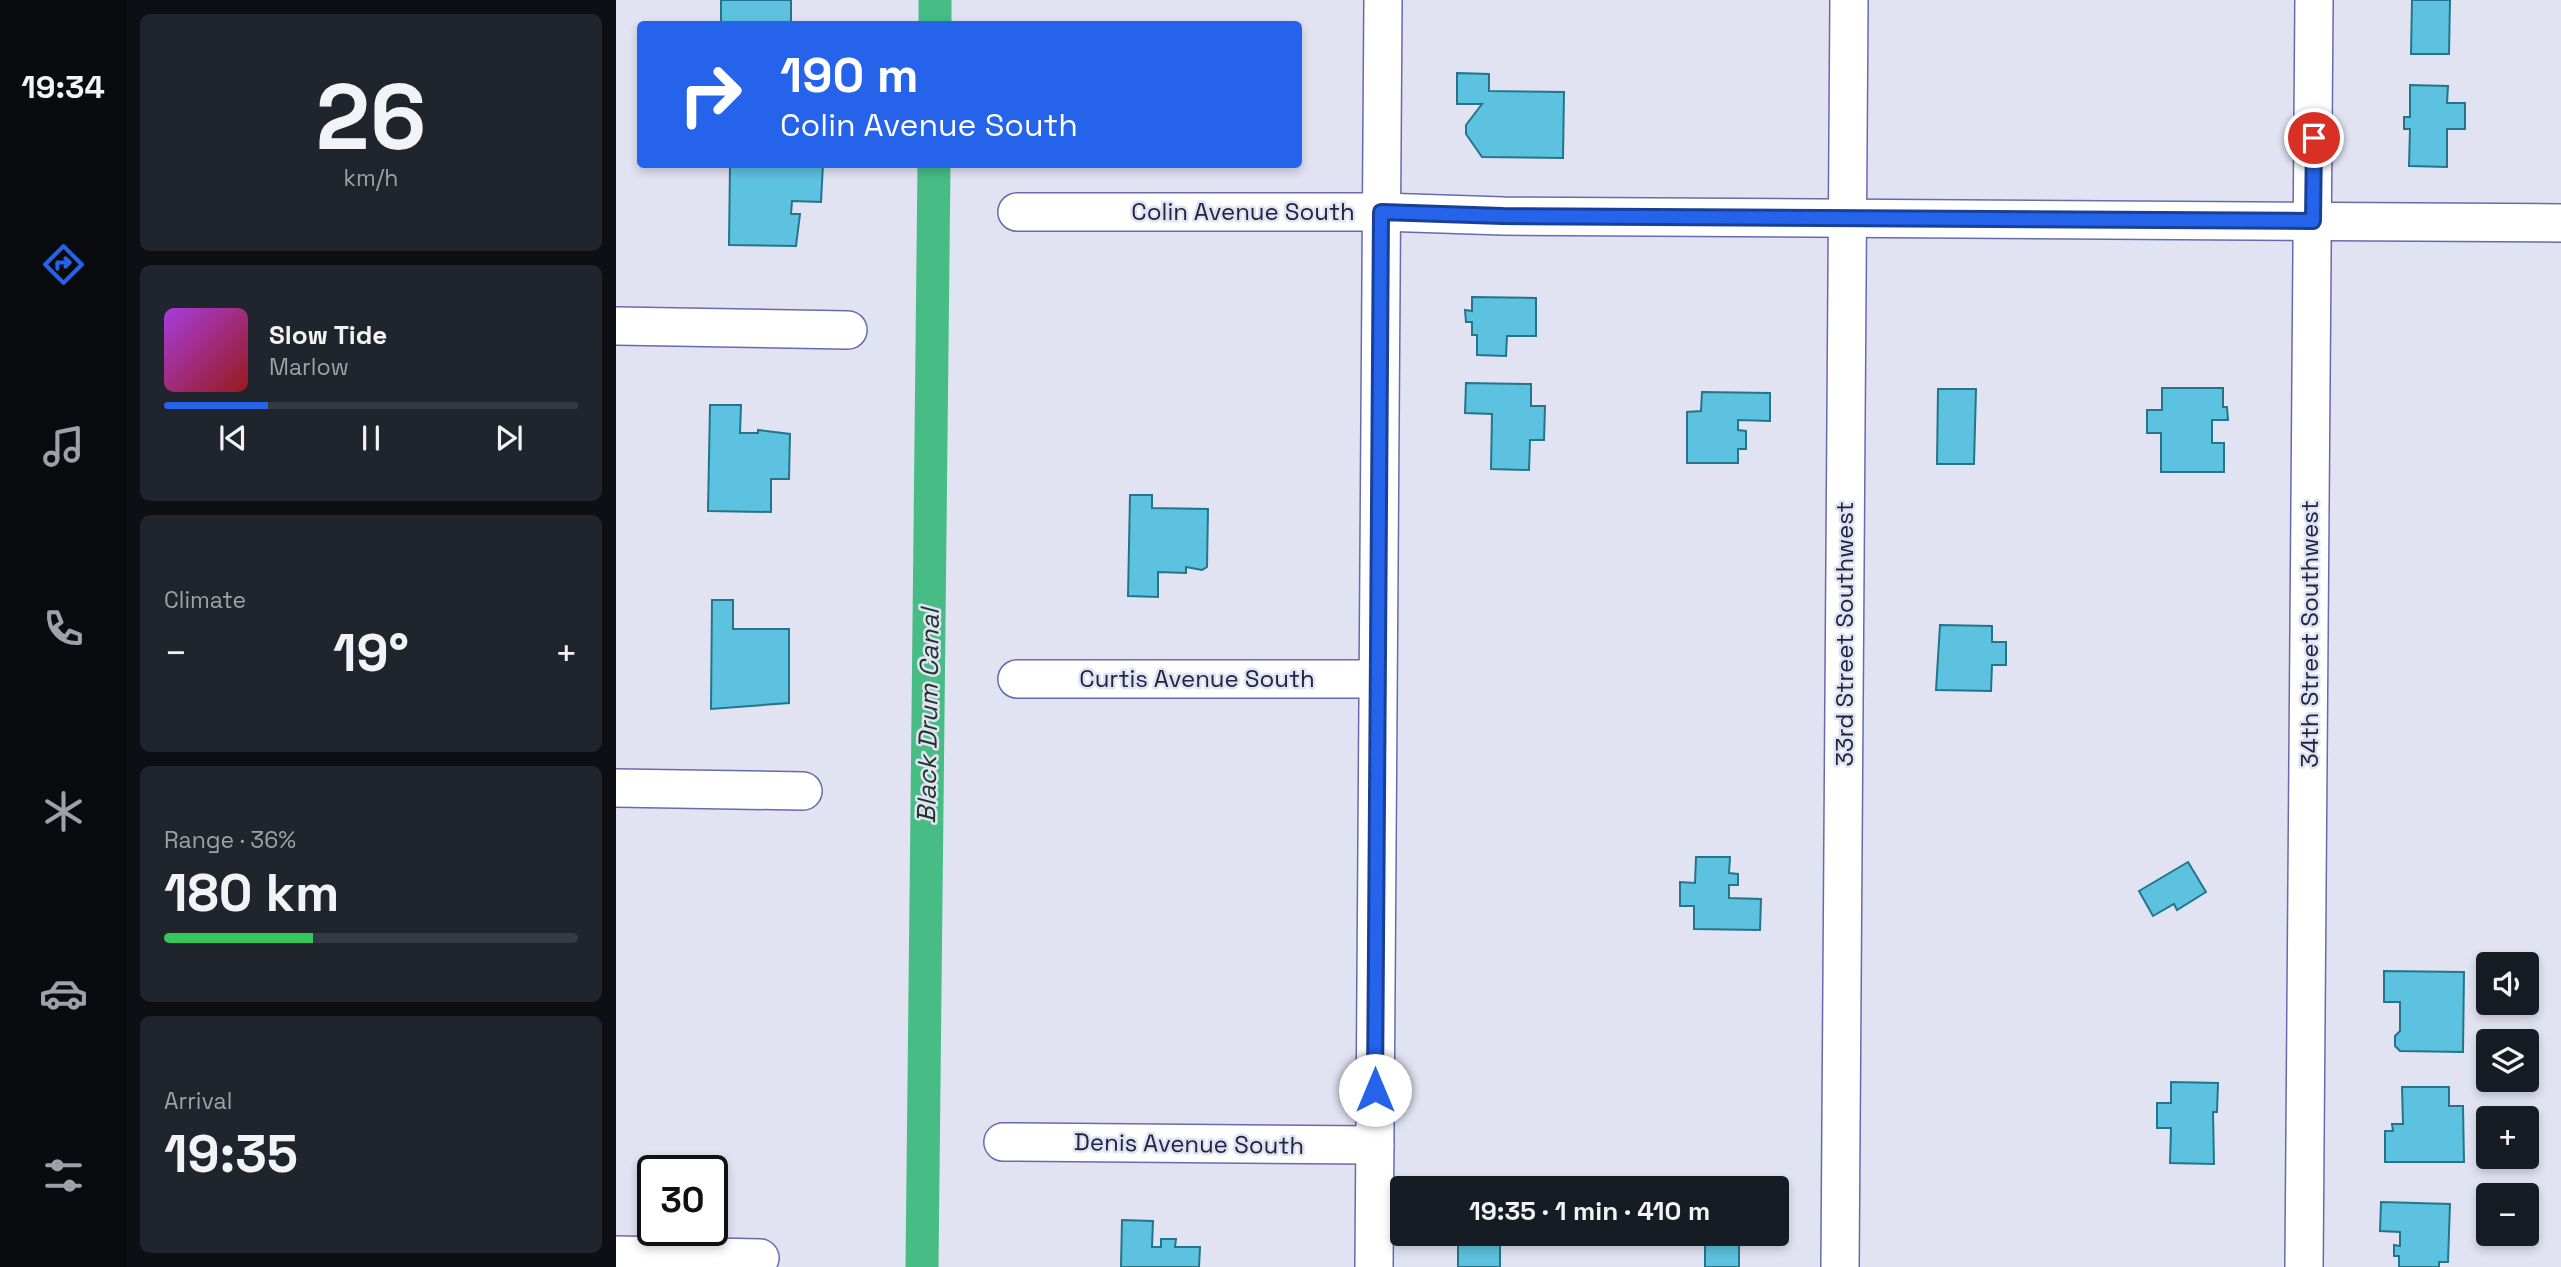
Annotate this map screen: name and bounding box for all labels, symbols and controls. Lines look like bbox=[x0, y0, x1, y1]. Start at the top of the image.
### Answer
text: 190 m bbox=[780, 44, 918, 106]
icon: right bbox=[665, 49, 756, 140]
text: 26 bbox=[316, 59, 426, 176]
text: 19:34 bbox=[21, 67, 105, 107]
text: Colin Avenue South bbox=[780, 105, 1078, 145]
pin bbox=[2284, 108, 2344, 168]
icon: arrive bbox=[2295, 119, 2333, 157]
text: km/h bbox=[344, 163, 398, 193]
street label: Colin Avenue South bbox=[1131, 196, 1355, 227]
icon: directions bbox=[39, 240, 88, 289]
text: Slow Tide bbox=[269, 318, 387, 352]
text: Marlow bbox=[269, 352, 349, 382]
icon: previous bbox=[214, 419, 252, 457]
icon: pause bbox=[352, 419, 390, 457]
icon: next bbox=[490, 419, 528, 457]
icon: music bbox=[39, 422, 88, 471]
street label: 34th Street Southwest bbox=[2294, 500, 2325, 768]
street label: 33rd Street Southwest bbox=[1829, 501, 1860, 767]
text: Climate bbox=[164, 585, 246, 615]
icon: phone bbox=[39, 604, 88, 653]
water label: Black Drum Canal bbox=[909, 605, 947, 824]
text: 19° bbox=[333, 620, 409, 686]
text: − bbox=[164, 629, 188, 677]
text: + bbox=[554, 629, 578, 677]
street label: Curtis Avenue South bbox=[1079, 663, 1315, 694]
icon: climate bbox=[39, 787, 88, 836]
text: Range · 36% bbox=[164, 825, 296, 855]
text: 180 km bbox=[164, 860, 339, 926]
map controls bbox=[2476, 952, 2539, 1246]
button: sound bbox=[2476, 952, 2539, 1015]
icon: car bbox=[39, 969, 88, 1018]
button: layers bbox=[2476, 1029, 2539, 1092]
position arrow bbox=[1338, 1053, 1412, 1127]
text: Arrival bbox=[164, 1086, 232, 1116]
button: + bbox=[2476, 1106, 2539, 1169]
text: 19:35 bbox=[164, 1121, 298, 1187]
street label: Denis Avenue South bbox=[1074, 1126, 1304, 1161]
icon: filters bbox=[39, 1151, 88, 1200]
speed limit sign: 30 bbox=[637, 1155, 728, 1246]
button: − bbox=[2476, 1183, 2539, 1246]
text: 19:35 · 1 min · 410 m bbox=[1469, 1194, 1710, 1228]

